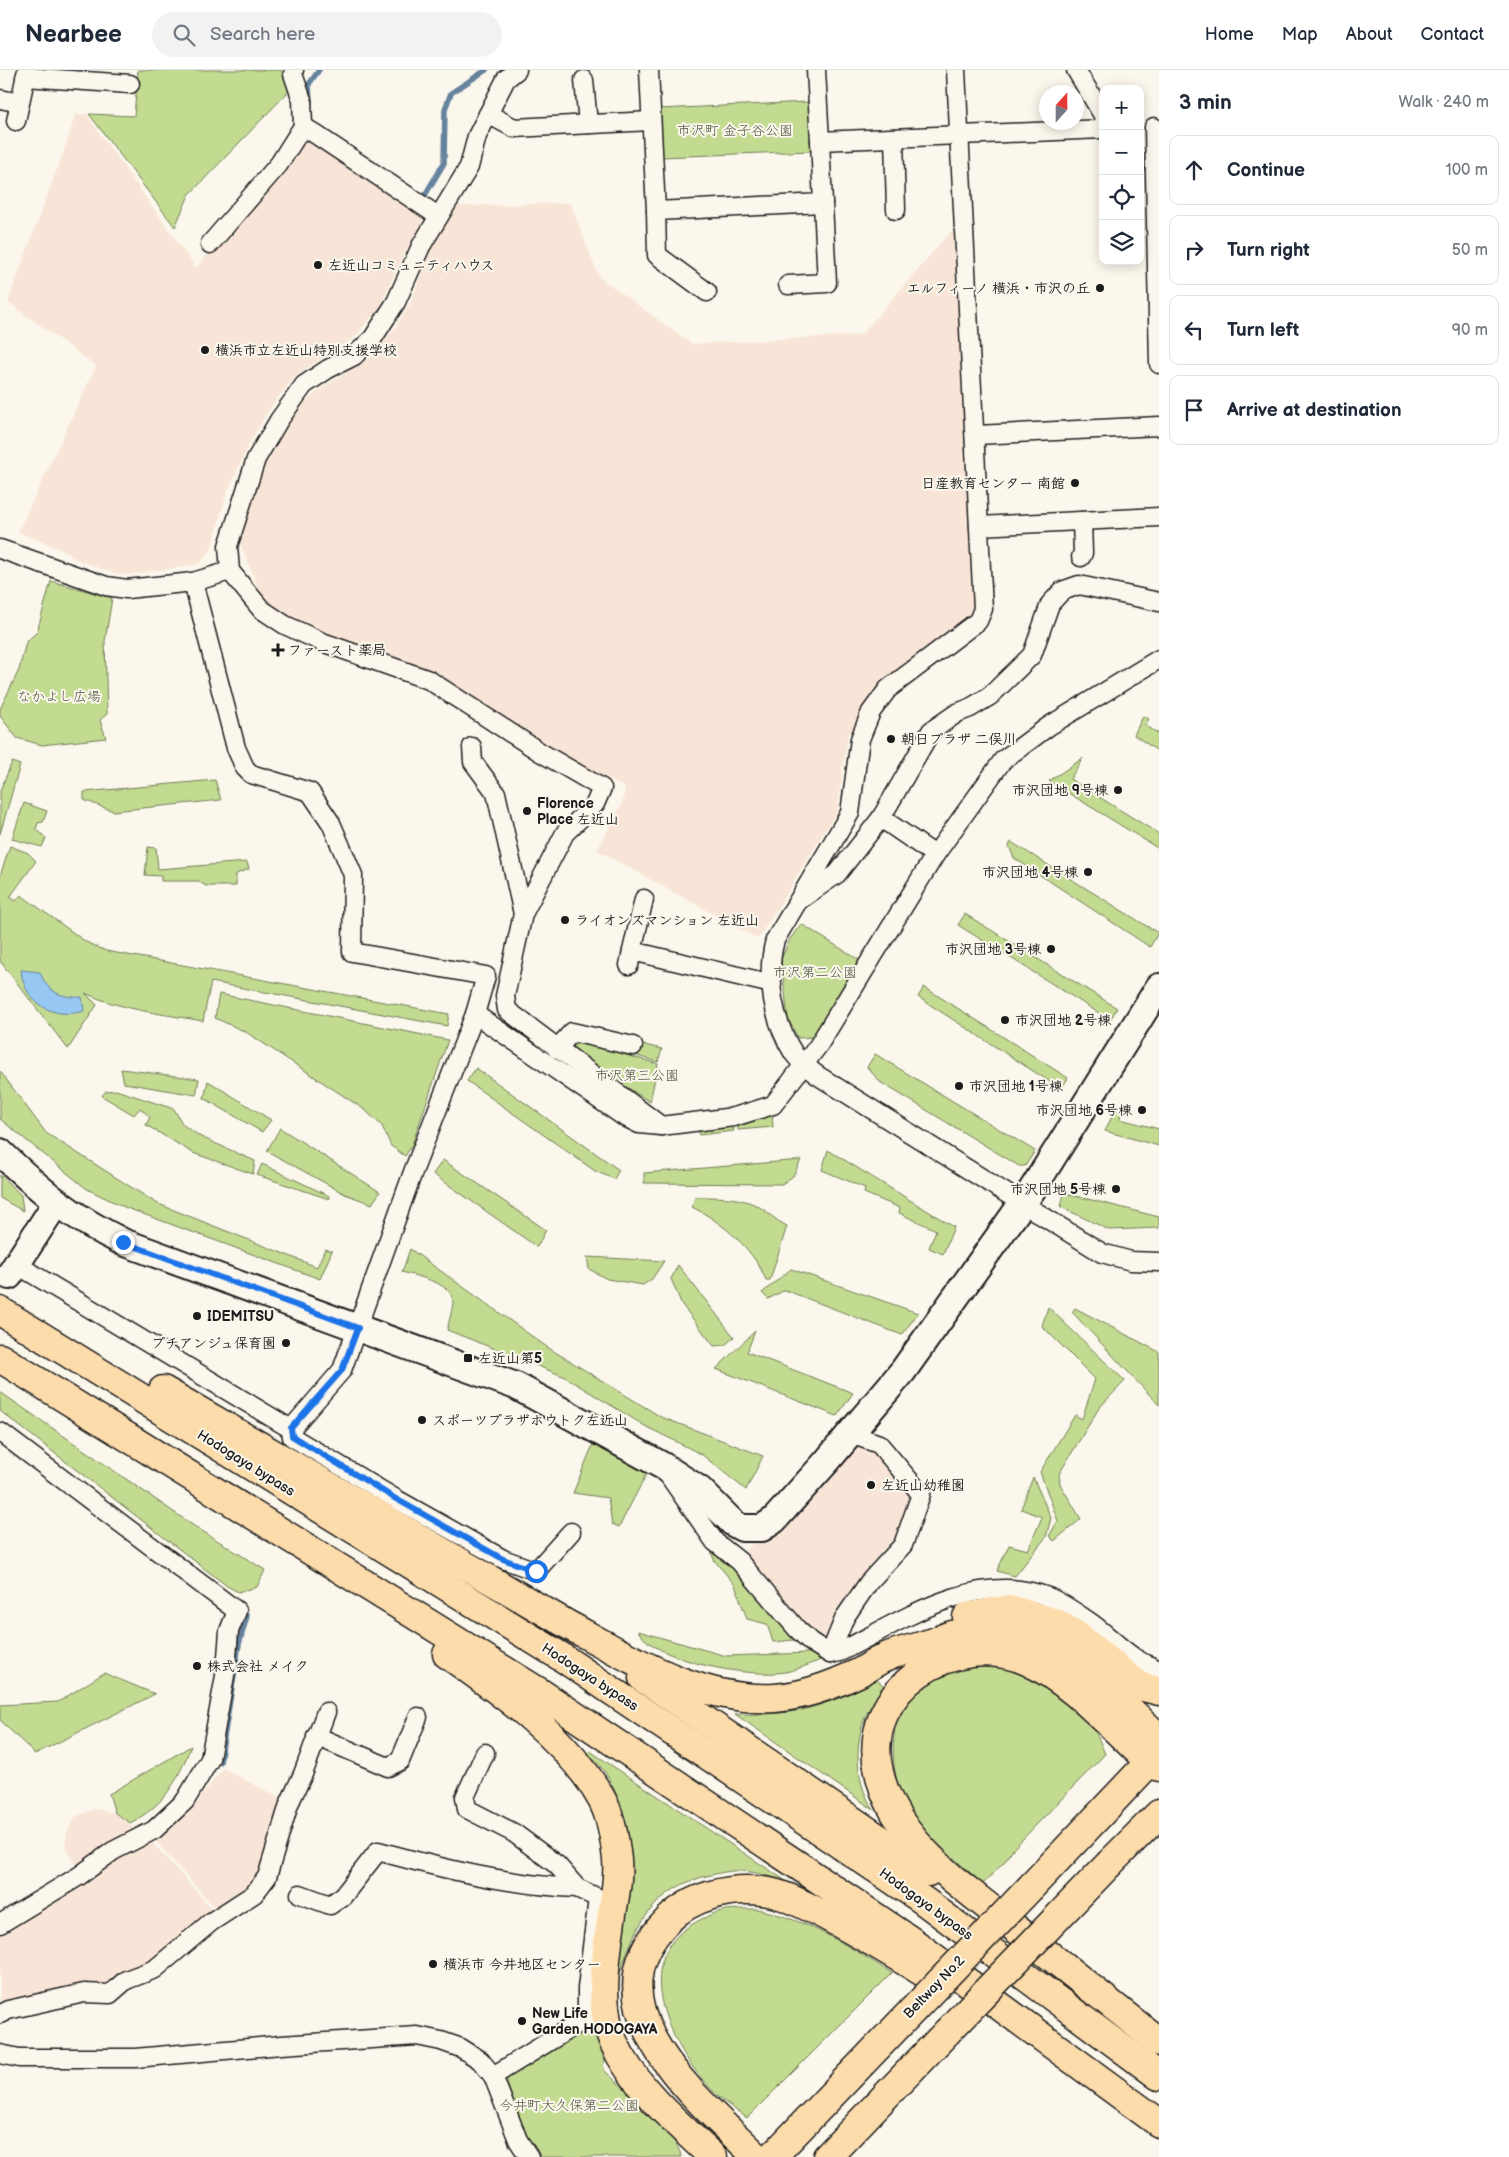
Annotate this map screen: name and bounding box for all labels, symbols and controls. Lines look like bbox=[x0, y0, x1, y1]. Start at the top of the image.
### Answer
search box bbox=[152, 12, 502, 57]
text: Nearbee bbox=[25, 20, 122, 49]
icon: search bbox=[170, 21, 198, 49]
text: Search here bbox=[210, 23, 315, 46]
text: Home bbox=[1205, 24, 1254, 45]
text: Map bbox=[1282, 24, 1318, 45]
text: About bbox=[1346, 24, 1393, 45]
text: Contact bbox=[1421, 24, 1484, 45]
north arrow bbox=[1039, 85, 1084, 130]
map controls bbox=[1099, 85, 1144, 265]
button: + bbox=[1099, 85, 1144, 130]
text: 3 min bbox=[1179, 90, 1232, 115]
text: Walk · 240 m bbox=[1399, 93, 1489, 112]
park label: 市沢町 金子谷公園 bbox=[677, 122, 793, 139]
button: − bbox=[1099, 130, 1144, 175]
icon: ahead bbox=[1180, 156, 1208, 184]
text: Continue bbox=[1227, 159, 1305, 182]
text: 100 m bbox=[1445, 161, 1488, 180]
button: locate bbox=[1099, 175, 1144, 220]
button: layers bbox=[1099, 220, 1144, 265]
icon: right bbox=[1180, 236, 1208, 264]
text: Turn right bbox=[1227, 239, 1310, 262]
text: 50 m bbox=[1452, 241, 1488, 260]
place label: 左近山コミュニティハウス bbox=[328, 257, 494, 274]
marker: 左近山コミュニティハウス bbox=[312, 259, 324, 271]
place label: エルフィーノ 横浜・市沢の丘 bbox=[906, 280, 1090, 297]
marker: エルフィーノ 横浜・市沢の丘 bbox=[1094, 282, 1106, 294]
icon: left bbox=[1180, 316, 1208, 344]
text: Turn left bbox=[1227, 319, 1299, 342]
text: 90 m bbox=[1452, 321, 1488, 340]
place label: 横浜市立左近山特別支援学校 bbox=[215, 342, 397, 359]
marker: 横浜市立左近山特別支援学校 bbox=[199, 344, 211, 356]
icon: arrive bbox=[1180, 396, 1208, 424]
text: Arrive at destination bbox=[1227, 399, 1402, 422]
place label: 日産教育センター 南館 bbox=[921, 475, 1065, 492]
marker: 日産教育センター 南館 bbox=[1069, 477, 1081, 489]
place label: ファースト薬局 bbox=[288, 642, 386, 659]
marker: ファースト薬局 bbox=[272, 644, 284, 656]
park label: なかよし広場 bbox=[17, 688, 101, 705]
place label: 朝日プラザ 二俣川 bbox=[901, 731, 1017, 748]
marker: 朝日プラザ 二俣川 bbox=[885, 733, 897, 745]
place label: 市沢団地 9号棟 bbox=[1012, 782, 1109, 799]
marker: 市沢団地 9号棟 bbox=[1112, 784, 1124, 796]
place label: Florence Place 左近山 bbox=[537, 795, 619, 828]
marker: Florence Place 左近山 bbox=[521, 805, 533, 817]
place label: 市沢団地 4号棟 bbox=[982, 864, 1079, 881]
marker: 市沢団地 4号棟 bbox=[1082, 866, 1094, 878]
place label: ライオンズマンション 左近山 bbox=[575, 912, 759, 929]
marker: ライオンズマンション 左近山 bbox=[559, 914, 571, 926]
place label: 市沢団地 3号棟 bbox=[945, 941, 1042, 958]
marker: 市沢団地 3号棟 bbox=[1045, 943, 1057, 955]
park label: 市沢第二公園 bbox=[773, 964, 857, 981]
place label: 市沢団地 2号棟 bbox=[1015, 1012, 1112, 1029]
marker: 市沢団地 2号棟 bbox=[999, 1014, 1011, 1026]
park label: 市沢第三公園 bbox=[595, 1067, 679, 1084]
place label: 市沢団地 1号棟 bbox=[969, 1078, 1064, 1095]
marker: 市沢団地 1号棟 bbox=[953, 1080, 965, 1092]
place label: 市沢団地 6号棟 bbox=[1036, 1102, 1133, 1119]
marker: 市沢団地 6号棟 bbox=[1136, 1104, 1148, 1116]
place label: 市沢団地 5号棟 bbox=[1010, 1181, 1107, 1198]
marker: 市沢団地 5号棟 bbox=[1110, 1183, 1122, 1195]
route end bbox=[112, 1231, 135, 1254]
place label: IDEMITSU bbox=[207, 1308, 274, 1325]
marker: IDEMITSU bbox=[191, 1310, 203, 1322]
place label: プチアンジュ保育園 bbox=[151, 1335, 276, 1352]
marker: プチアンジュ保育園 bbox=[280, 1337, 292, 1349]
place label: 左近山第5 bbox=[478, 1350, 542, 1367]
marker: 左近山第5 bbox=[462, 1352, 474, 1364]
place label: スポーツプラザホウトク左近山 bbox=[432, 1412, 628, 1429]
marker: スポーツプラザホウトク左近山 bbox=[416, 1414, 428, 1426]
street label: Hodogaya bypass bbox=[194, 1426, 298, 1500]
place label: 左近山幼稚園 bbox=[881, 1477, 965, 1494]
marker: 左近山幼稚園 bbox=[865, 1479, 877, 1491]
route start bbox=[525, 1560, 548, 1583]
street label: Hodogaya bypass bbox=[538, 1639, 642, 1715]
place label: 株式会社 メイク bbox=[207, 1658, 309, 1675]
marker: 株式会社 メイク bbox=[191, 1660, 203, 1672]
street label: Hodogaya bypass bbox=[876, 1864, 976, 1944]
street label: Beltway No.2 bbox=[900, 1952, 969, 2022]
place label: 横浜市 今井地区センター bbox=[443, 1956, 601, 1973]
marker: 横浜市 今井地区センター bbox=[427, 1958, 439, 1970]
place label: New Life Garden HODOGAYA bbox=[532, 2005, 658, 2038]
marker: New Life Garden HODOGAYA bbox=[516, 2015, 528, 2027]
park label: 今井町大久保第二公園 bbox=[499, 2097, 639, 2114]

